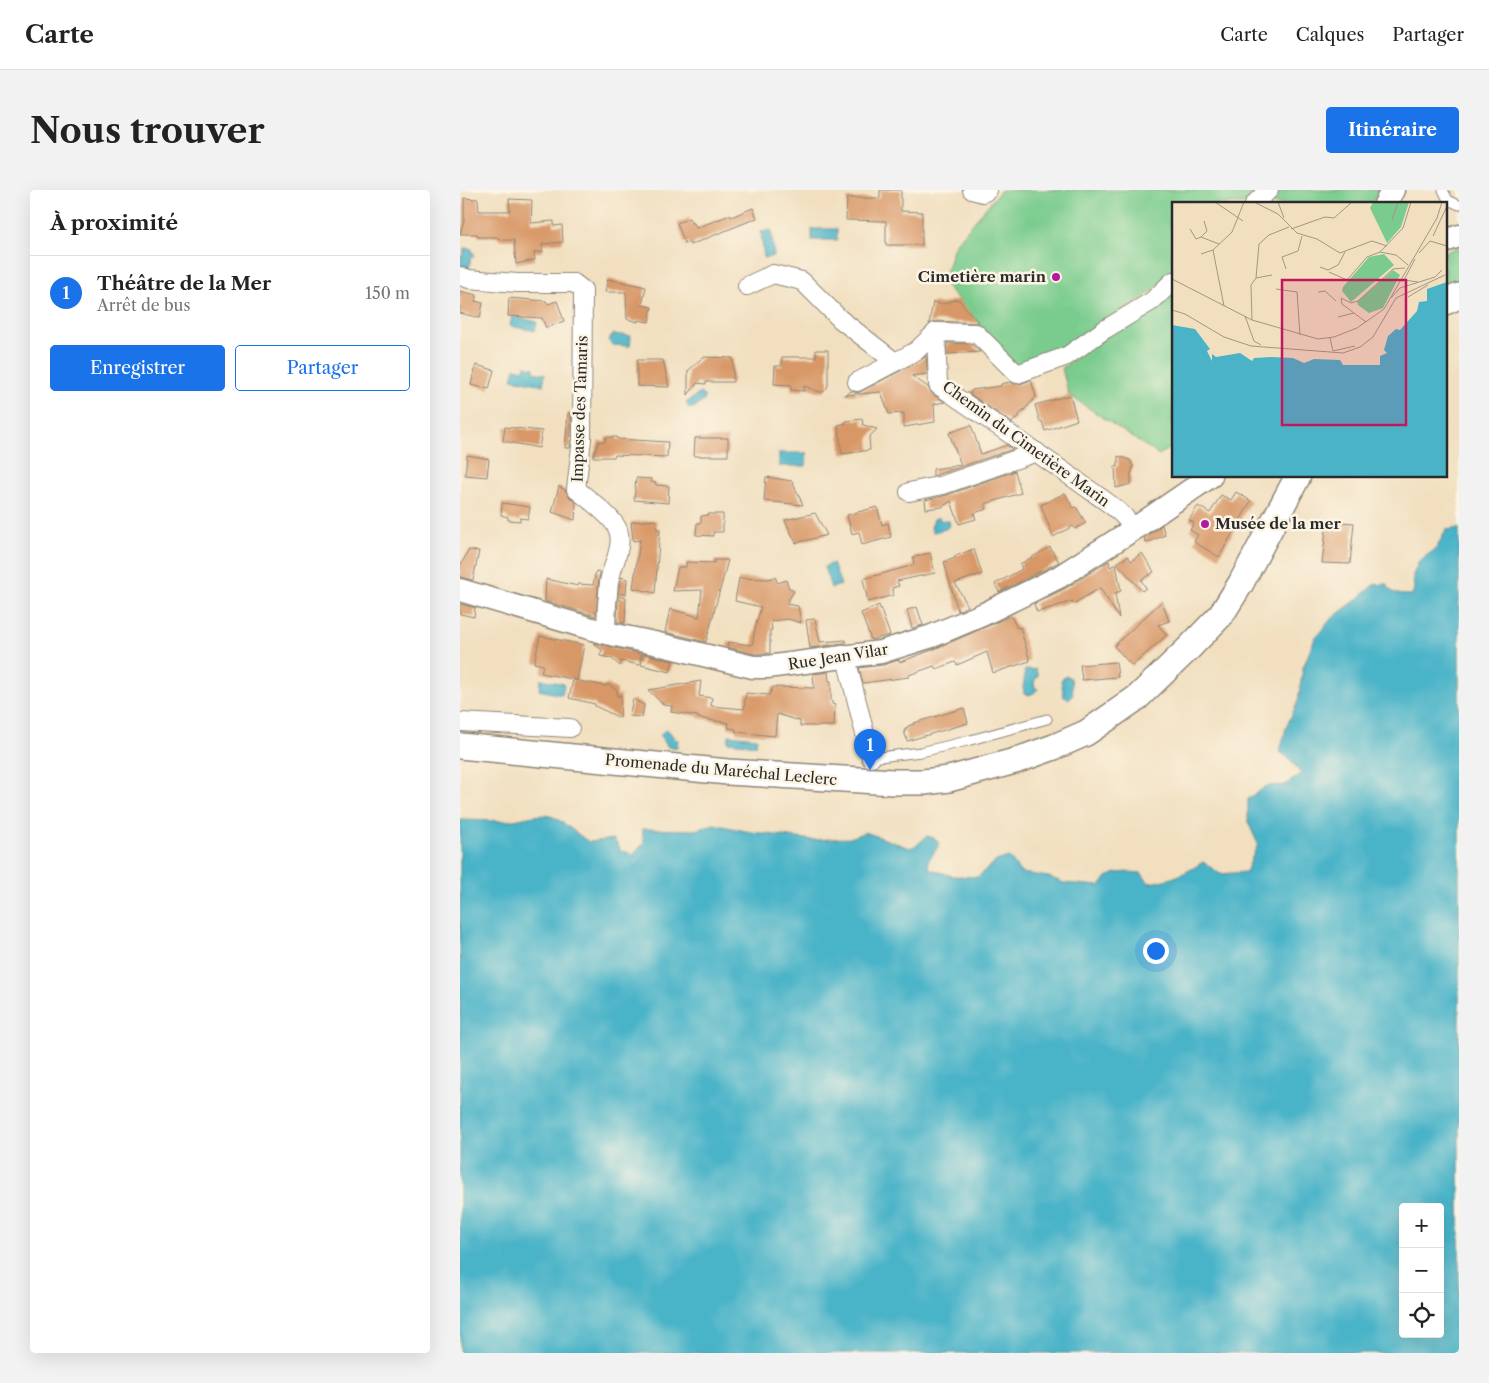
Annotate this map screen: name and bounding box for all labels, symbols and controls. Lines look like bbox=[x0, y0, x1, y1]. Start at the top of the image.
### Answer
text: Carte bbox=[25, 20, 94, 49]
text: Carte bbox=[1220, 24, 1268, 46]
text: Calques bbox=[1296, 24, 1364, 46]
text: Partager bbox=[1392, 24, 1464, 46]
button: Itinéraire bbox=[1326, 107, 1459, 153]
text: Nous trouver bbox=[30, 109, 265, 152]
inset map bbox=[1172, 202, 1446, 478]
text: À proximité bbox=[50, 210, 178, 235]
place label: Cimetière marin bbox=[918, 267, 1047, 286]
marker: Cimetière marin bbox=[1050, 271, 1062, 283]
text: Théâtre de la Mer bbox=[97, 272, 271, 295]
text: 1 bbox=[62, 283, 70, 303]
text: 150 m bbox=[365, 283, 410, 303]
text: Arrêt de bus bbox=[97, 295, 190, 315]
street label: Impasse des Tamaris bbox=[567, 335, 592, 483]
button: Enregistrer bbox=[50, 345, 225, 391]
button: Partager bbox=[235, 345, 410, 391]
street label: Chemin du Cimetière Marin bbox=[939, 376, 1114, 511]
place label: Musée de la mer bbox=[1215, 514, 1341, 533]
marker: Musée de la mer bbox=[1199, 518, 1211, 530]
street label: Rue Jean Vilar bbox=[787, 639, 890, 674]
pin: 1 bbox=[854, 729, 886, 770]
street label: Promenade du Maréchal Leclerc bbox=[604, 750, 838, 789]
your location bbox=[1143, 938, 1169, 964]
map controls bbox=[1399, 1203, 1444, 1338]
button: + bbox=[1399, 1203, 1444, 1248]
button: − bbox=[1399, 1248, 1444, 1293]
button: locate bbox=[1399, 1293, 1444, 1338]

